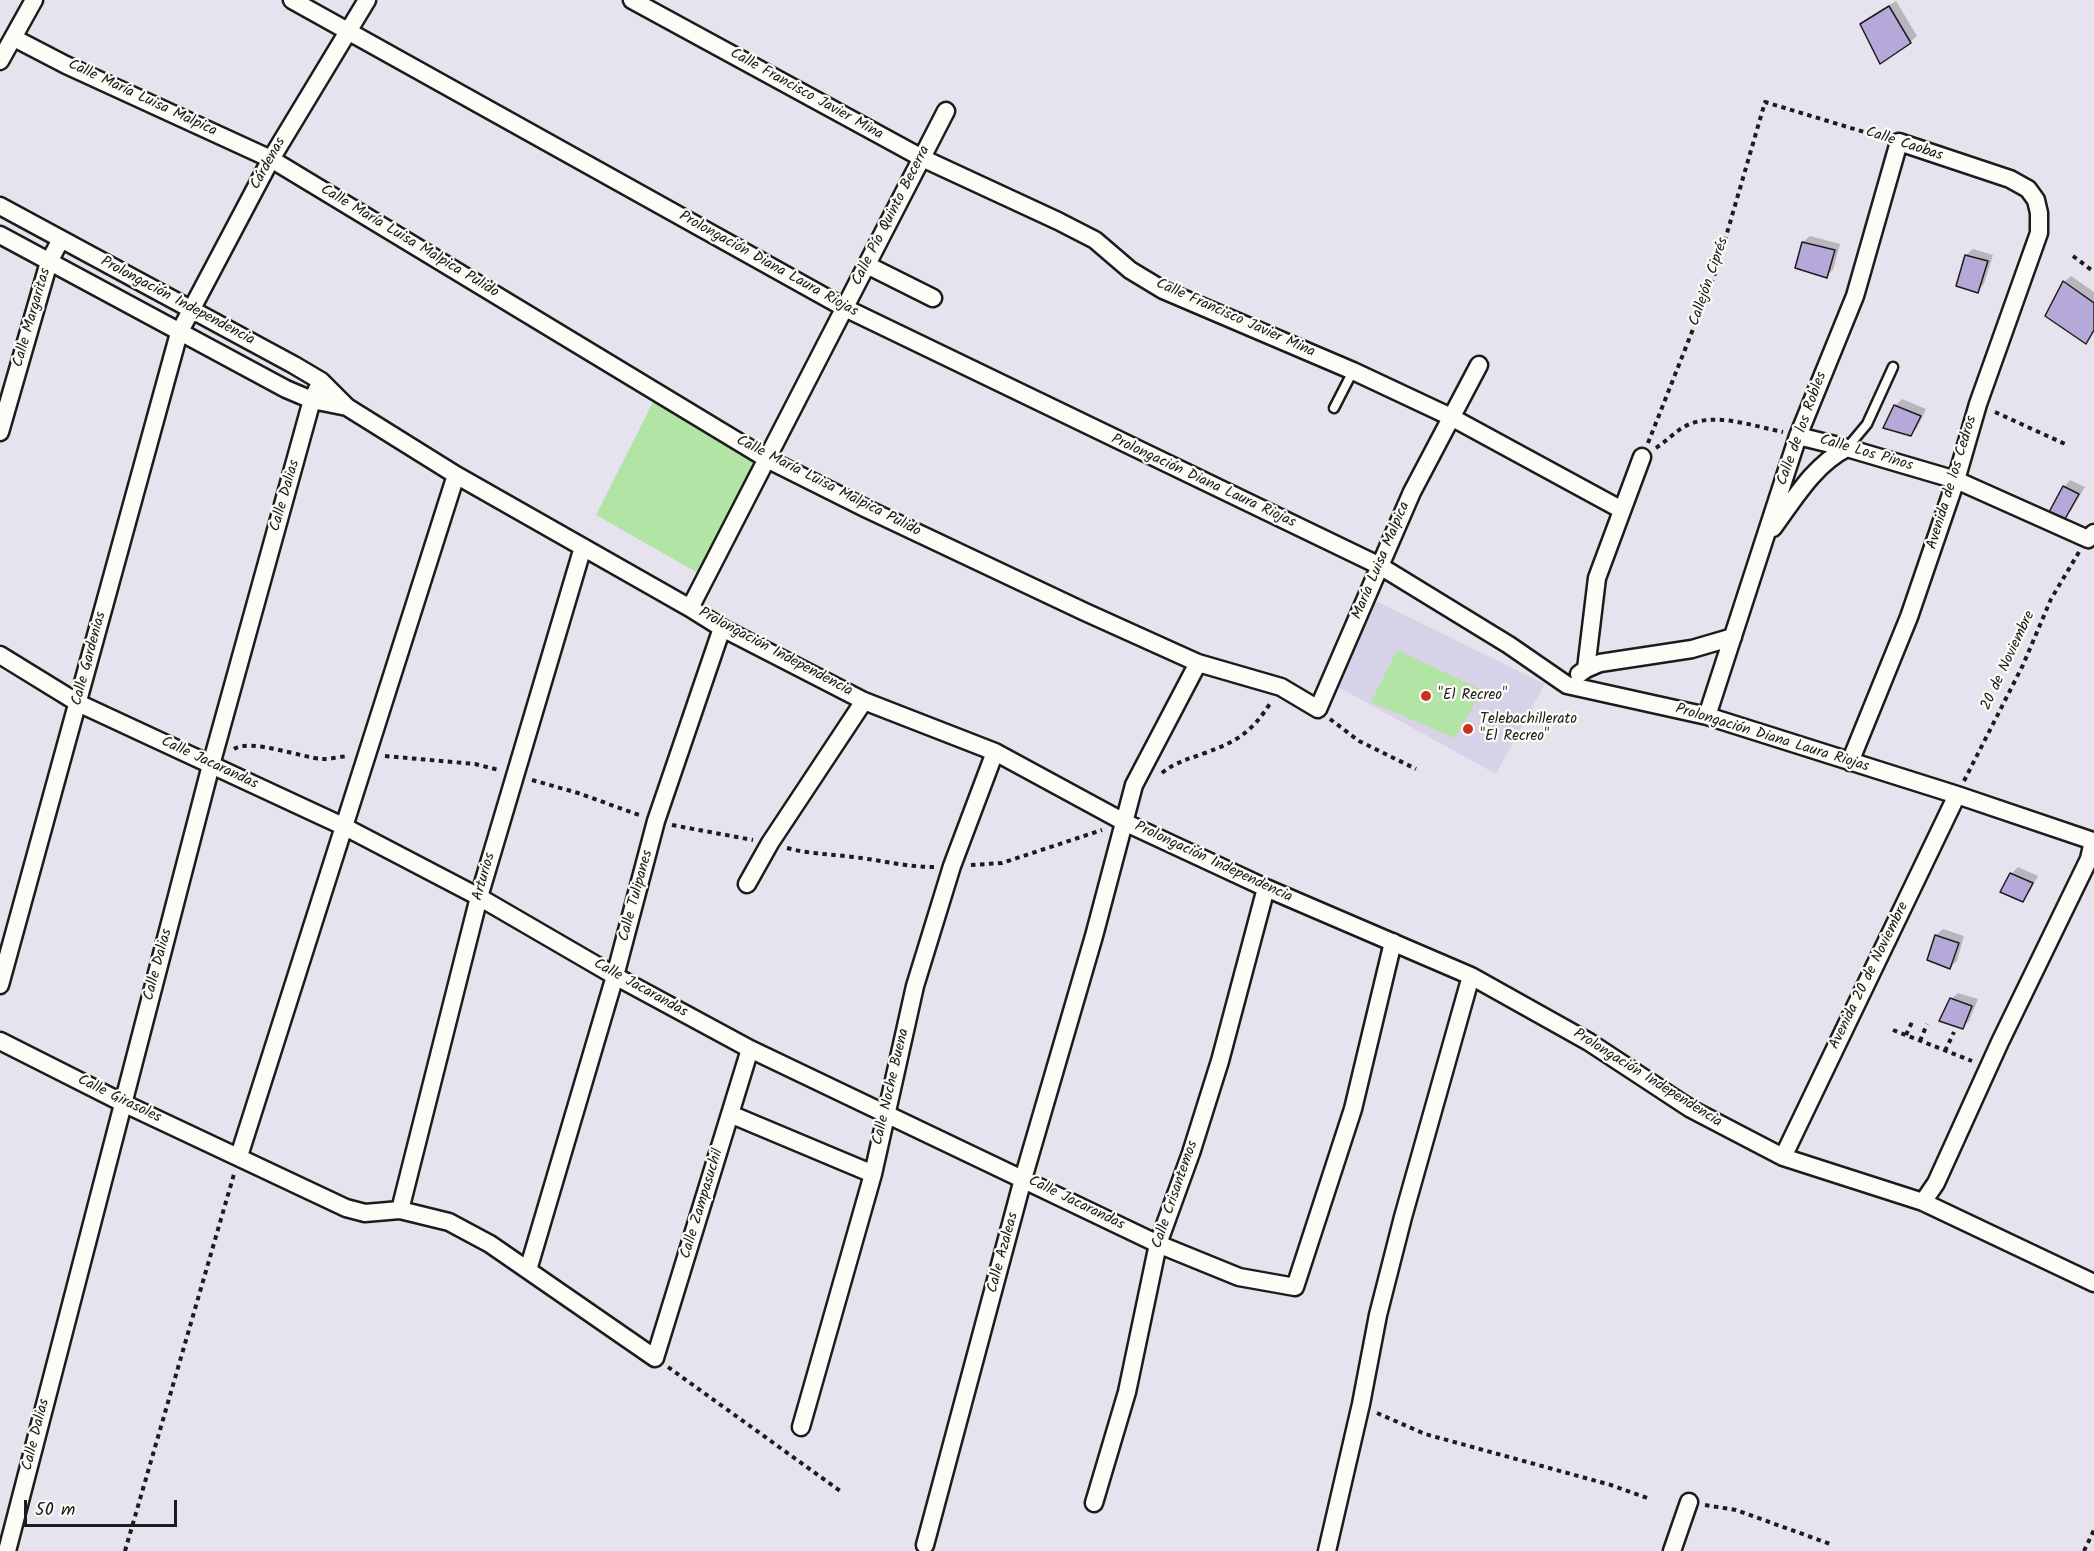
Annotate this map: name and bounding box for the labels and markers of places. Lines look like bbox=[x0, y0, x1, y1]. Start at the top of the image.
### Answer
place label: "El Recreo" bbox=[1438, 687, 1507, 705]
marker: "El Recreo" bbox=[1419, 689, 1433, 703]
place label: Telebachillerato "El Recreo" bbox=[1480, 711, 1577, 746]
marker: Telebachillerato "El Recreo" bbox=[1461, 722, 1475, 736]

